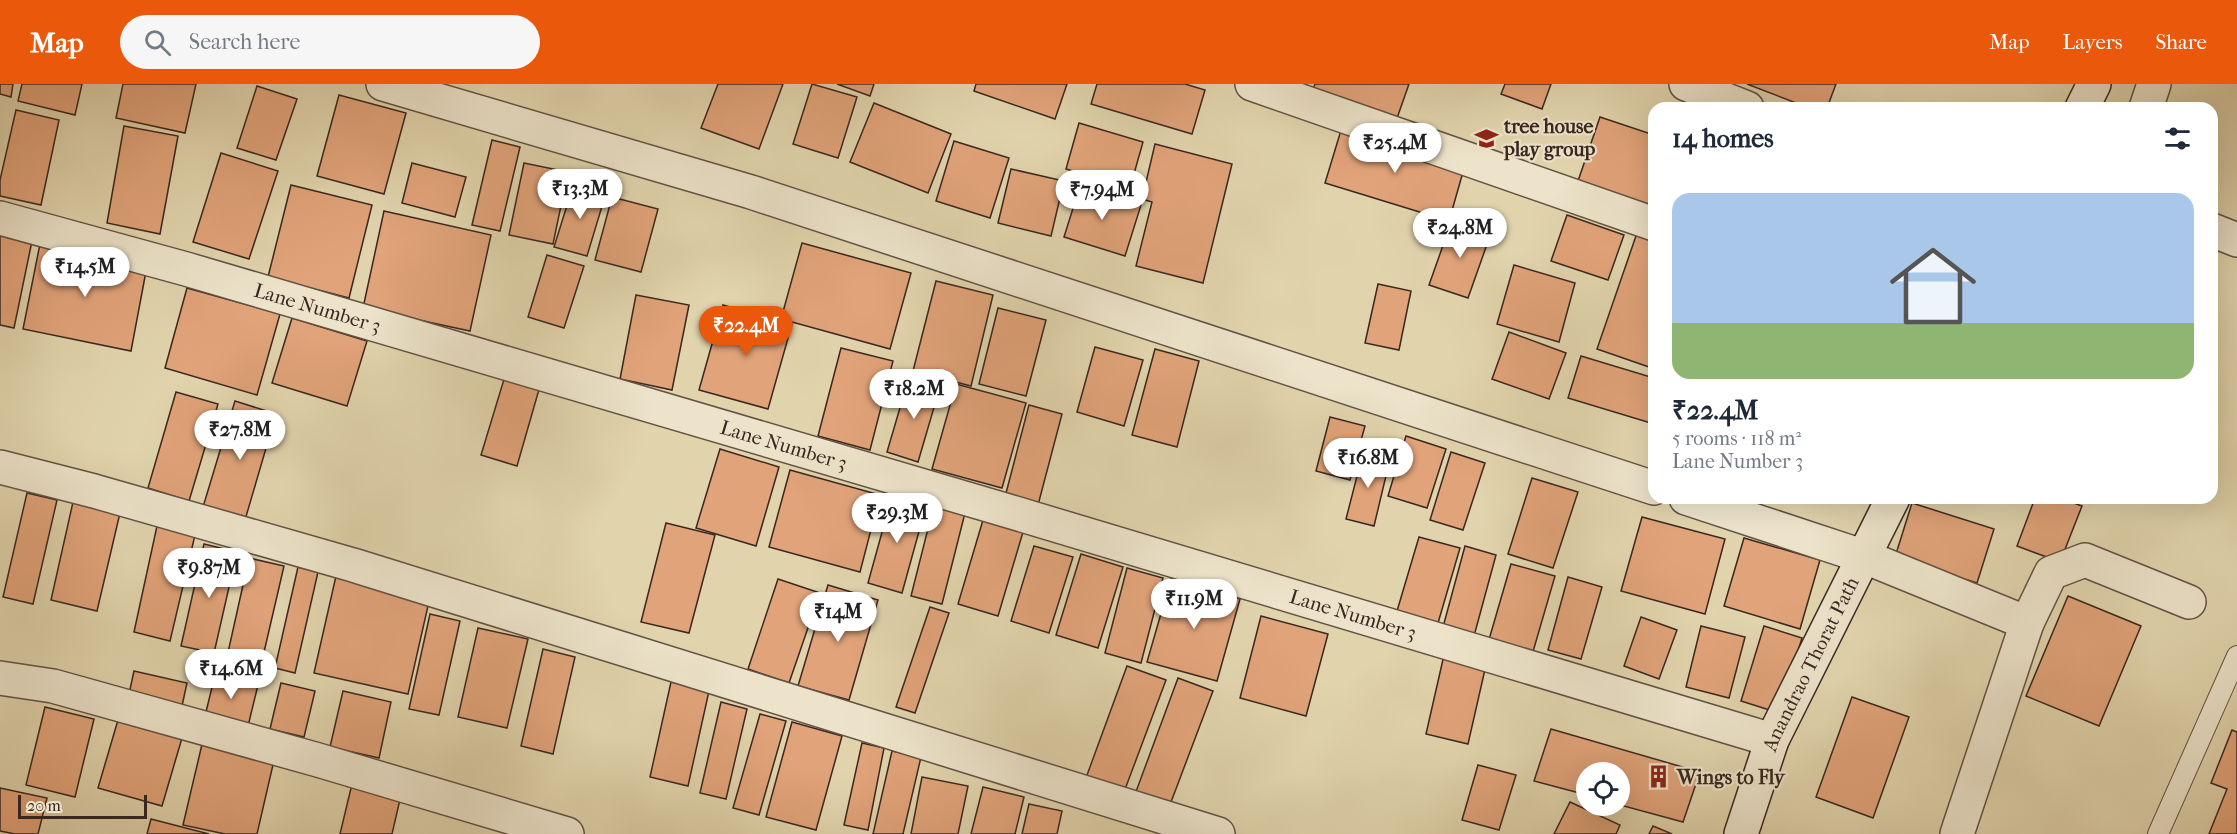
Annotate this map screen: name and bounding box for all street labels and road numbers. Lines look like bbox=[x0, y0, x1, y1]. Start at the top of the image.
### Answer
street label: Lane Number 3 bbox=[251, 278, 384, 337]
street label: Lane Number 3 bbox=[718, 415, 850, 474]
street label: Anandrao Thorat Path bbox=[1757, 572, 1864, 755]
street label: Lane Number 3 bbox=[1287, 585, 1419, 644]

